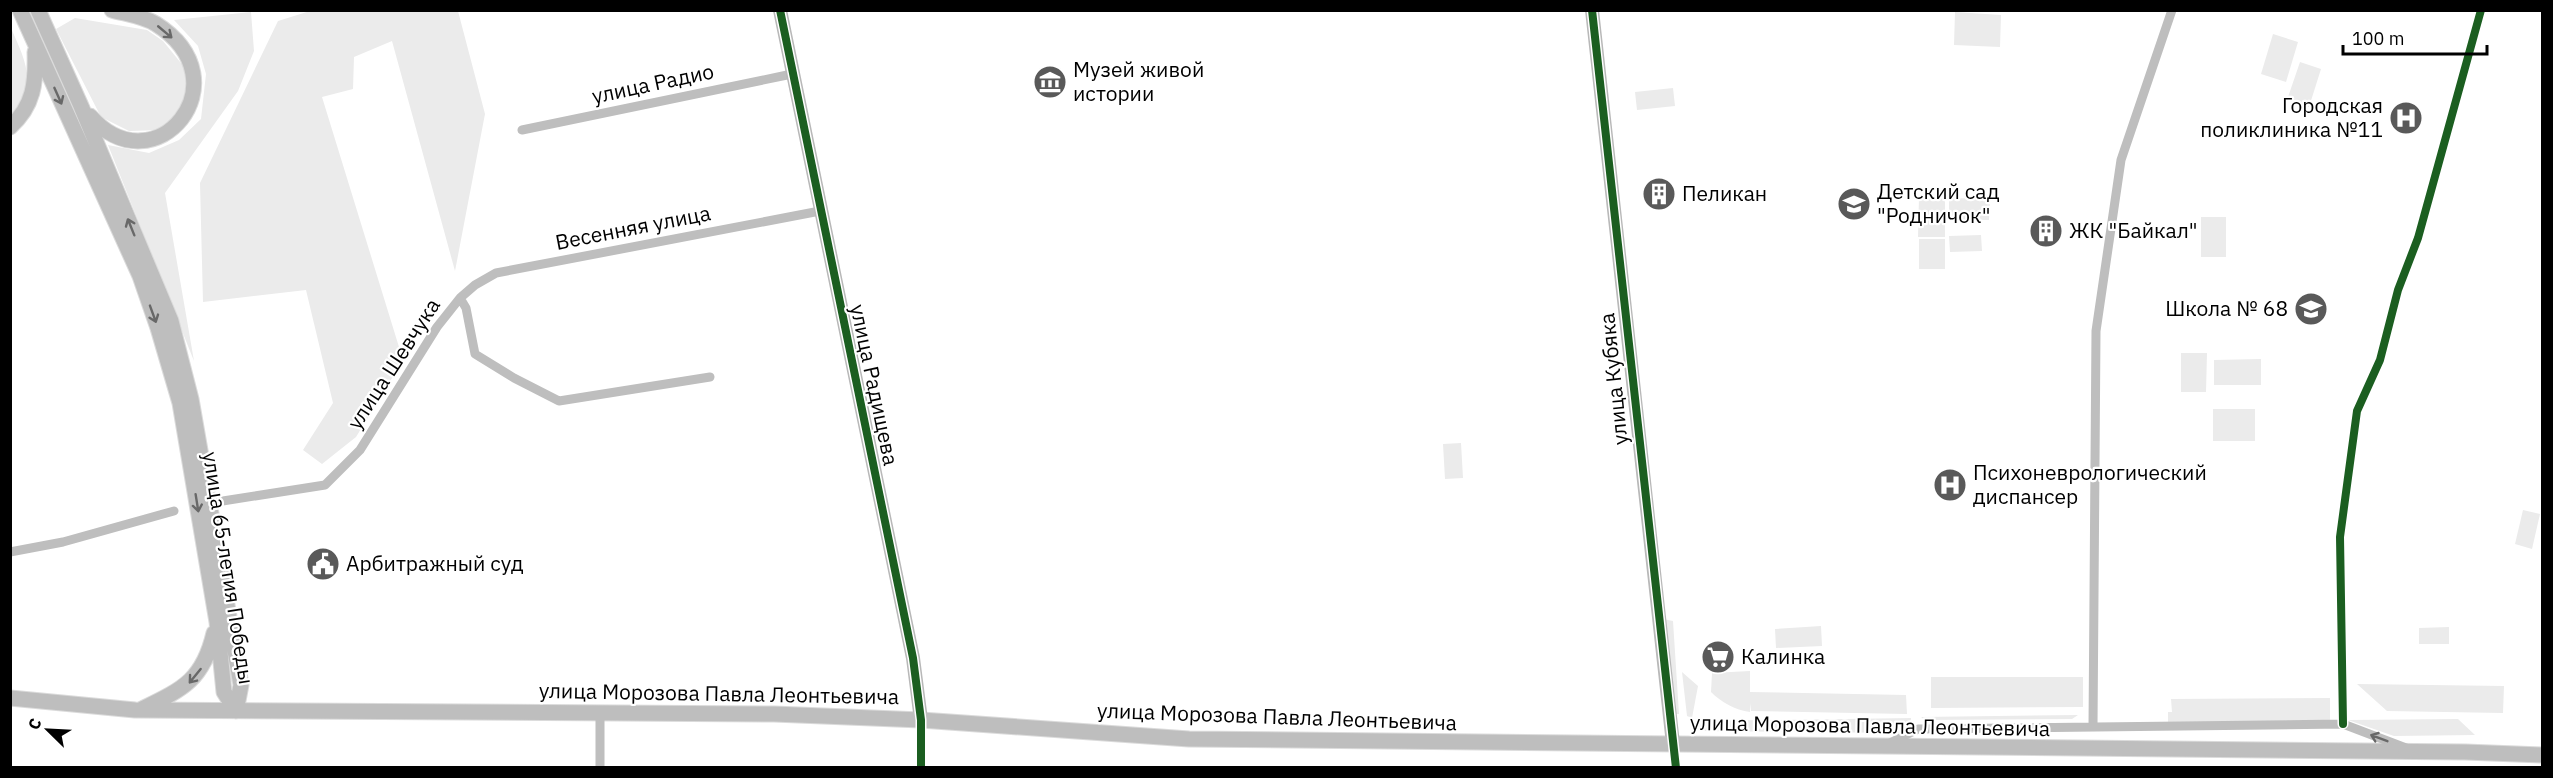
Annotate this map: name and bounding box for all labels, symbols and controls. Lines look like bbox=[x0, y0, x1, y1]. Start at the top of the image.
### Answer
scale bar bbox=[2343, 18, 2487, 56]
one-way arrow bbox=[157, 25, 172, 39]
text: 100 m bbox=[2352, 27, 2404, 50]
place label: Музей живой истории bbox=[1073, 55, 1204, 107]
street label: улица Радио bbox=[589, 56, 716, 110]
museum icon: Музей живой истории bbox=[1032, 64, 1068, 100]
one-way arrow bbox=[53, 87, 65, 105]
place label: Городская поликлиника №11 bbox=[2200, 91, 2383, 143]
hospital icon: Городская поликлиника №11 bbox=[2388, 100, 2424, 136]
building icon: Пеликан bbox=[1641, 176, 1677, 212]
place label: Детский сад "Родничок" bbox=[1877, 177, 2000, 229]
place label: Пеликан bbox=[1682, 179, 1767, 207]
school or university icon: Детский сад "Родничок" bbox=[1836, 186, 1872, 222]
street label: Весенняя улица bbox=[553, 198, 713, 256]
building icon: ЖК "Байкал" bbox=[2028, 213, 2064, 249]
place label: ЖК "Байкал" bbox=[2069, 216, 2198, 244]
one-way arrow bbox=[125, 219, 136, 237]
school or university icon: Школа № 68 bbox=[2293, 291, 2329, 327]
street label: улица Шевчука bbox=[340, 293, 446, 434]
place label: Школа № 68 bbox=[2165, 294, 2288, 322]
street label: улица Радищева bbox=[844, 302, 906, 468]
one-way arrow bbox=[149, 304, 160, 322]
street label: улица Кубяка bbox=[1592, 312, 1634, 447]
street label: улица 65-летия Победы bbox=[197, 450, 261, 686]
place label: Психоневрологический диспансер bbox=[1973, 458, 2207, 510]
hospital icon: Психоневрологический диспансер bbox=[1932, 467, 1968, 503]
one-way arrow bbox=[192, 493, 203, 512]
public building icon: Арбитражный суд bbox=[305, 546, 341, 582]
place label: Арбитражный суд bbox=[346, 549, 523, 577]
supermarket icon: Калинка bbox=[1700, 639, 1736, 675]
place label: Калинка bbox=[1741, 642, 1825, 670]
one-way arrow bbox=[188, 668, 201, 684]
street label: улица Морозова Павла Леонтьевича bbox=[539, 676, 899, 710]
street label: улица Морозова Павла Леонтьевича bbox=[1097, 696, 1457, 736]
north arrow bbox=[18, 700, 78, 760]
street label: улица Морозова Павла Леонтьевича bbox=[1690, 708, 2050, 742]
text: С bbox=[23, 715, 46, 733]
one-way arrow bbox=[2370, 731, 2389, 742]

